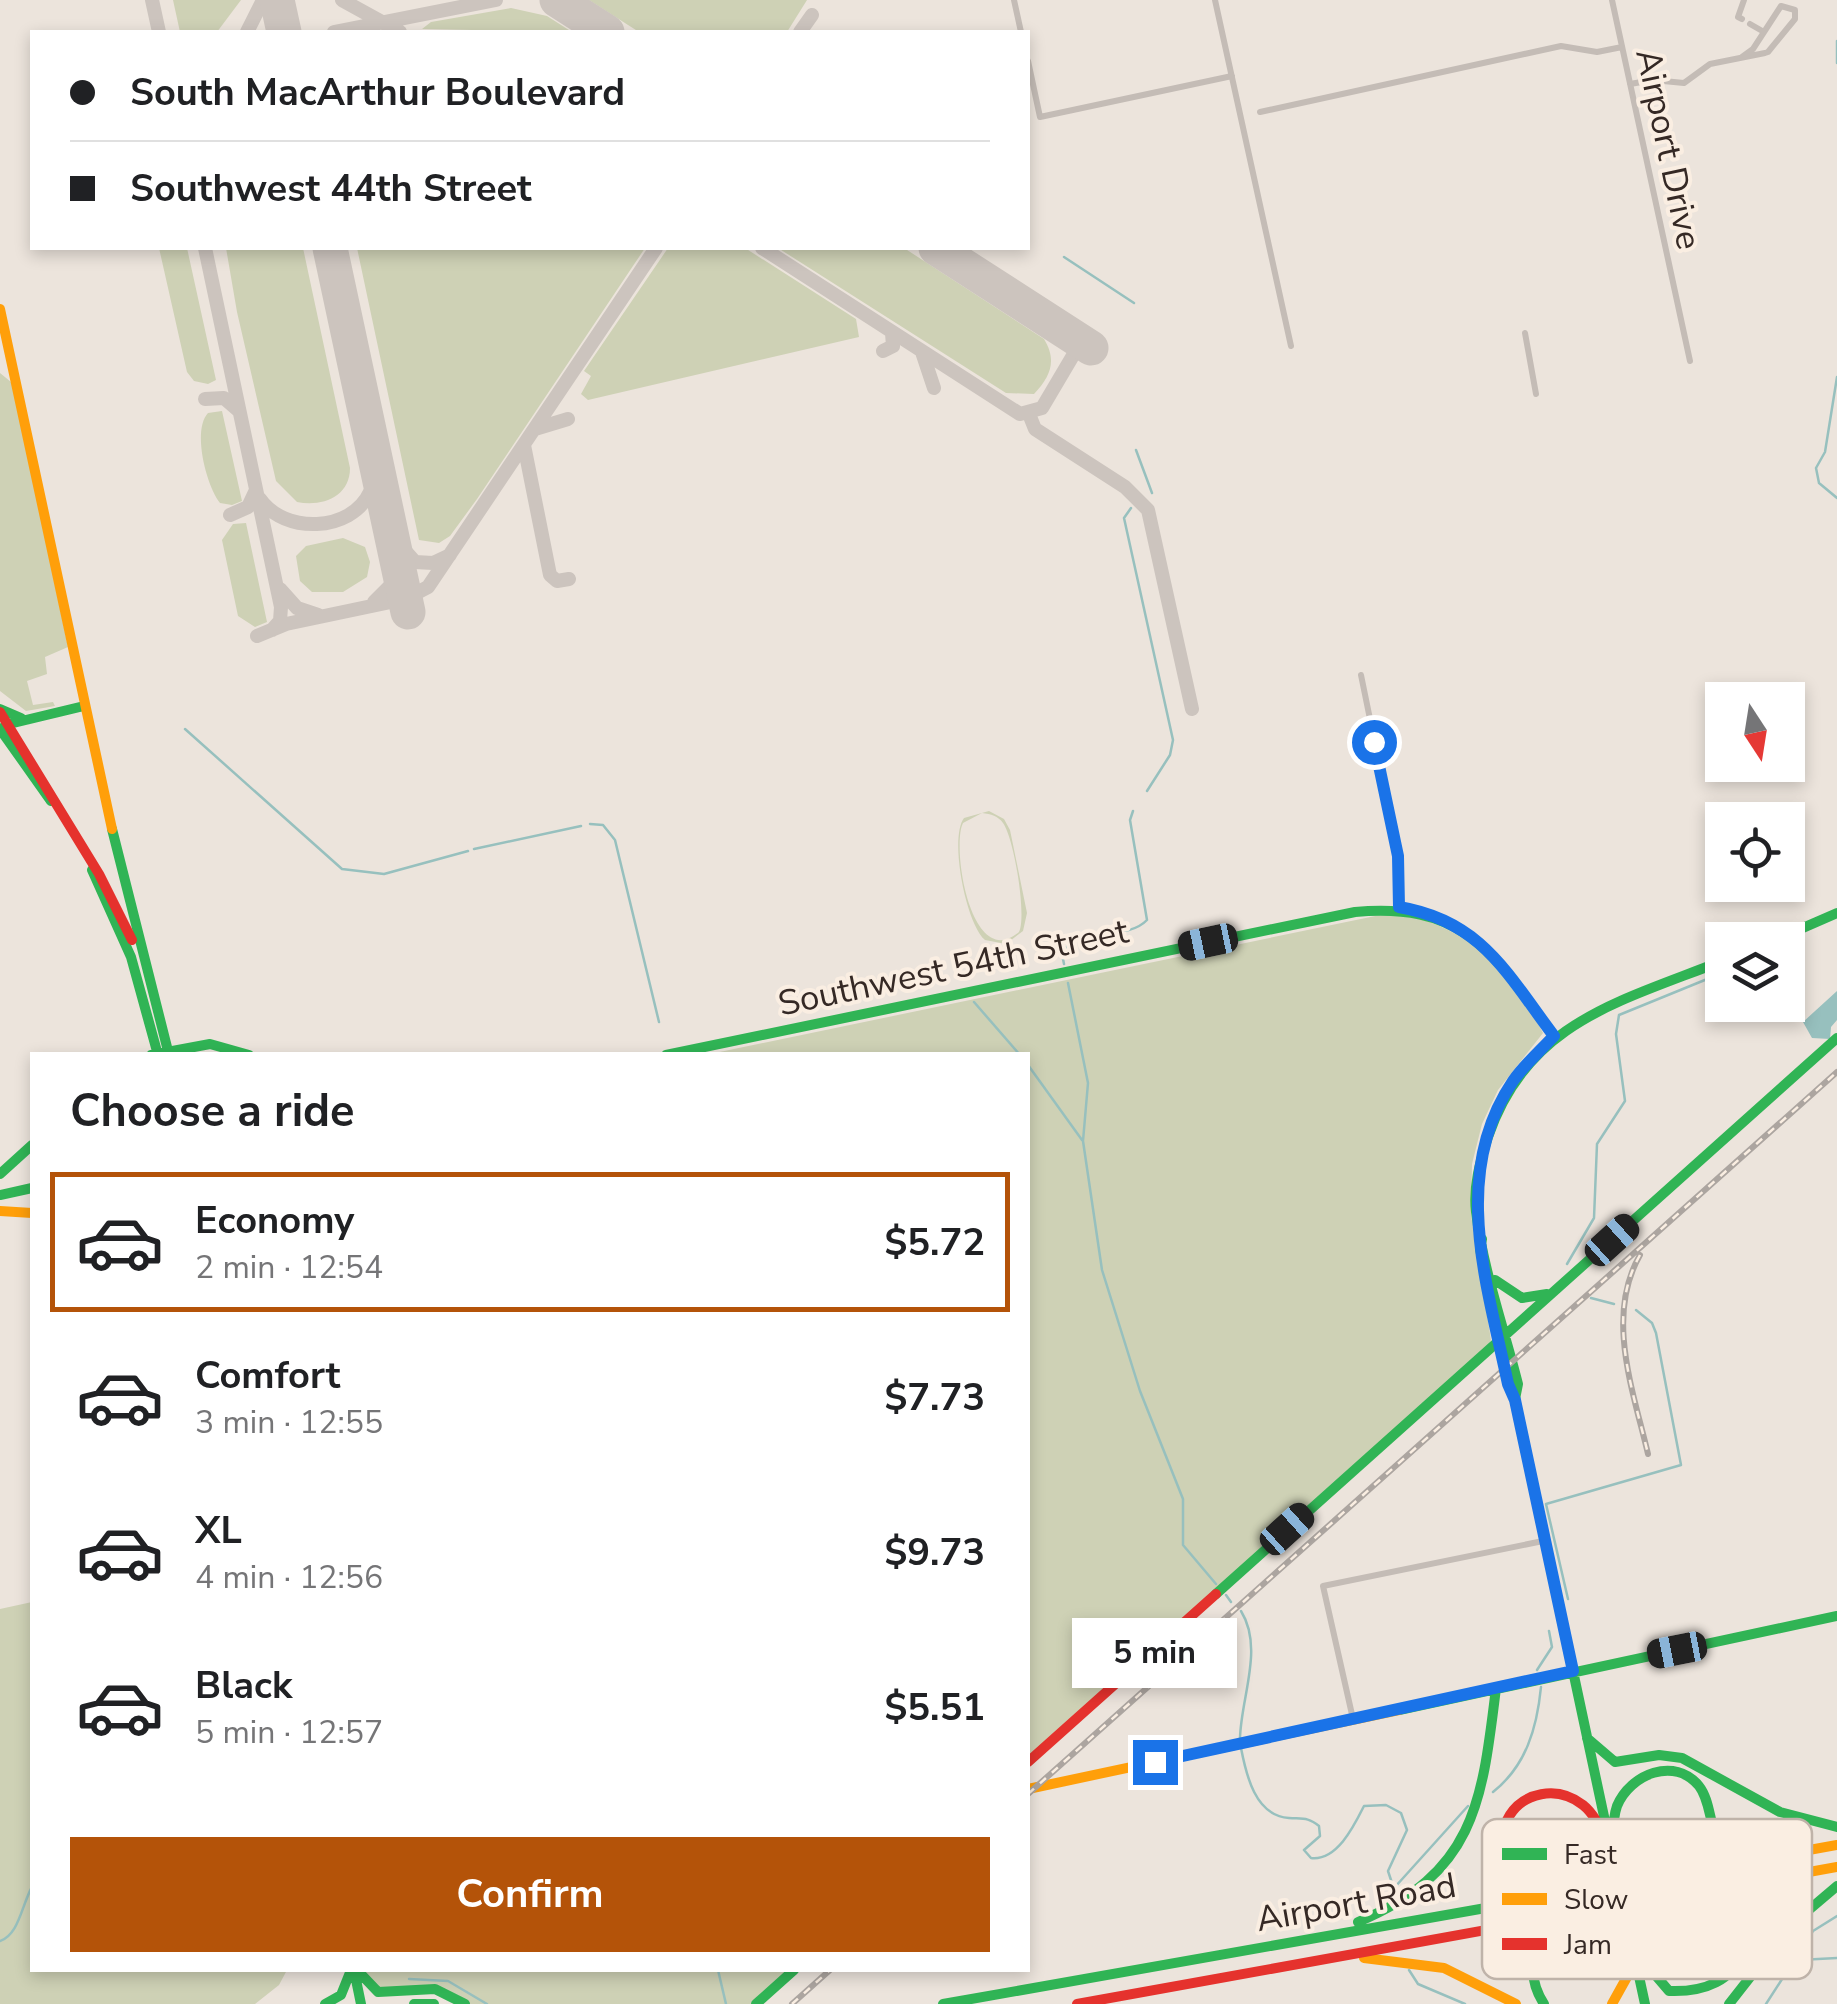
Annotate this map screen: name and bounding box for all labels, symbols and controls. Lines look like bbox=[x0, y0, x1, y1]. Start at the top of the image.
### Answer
street label: Airport Drive bbox=[1624, 45, 1713, 254]
text: South MacArthur Boulevard bbox=[130, 67, 625, 118]
text: Southwest 44th Street bbox=[130, 163, 532, 214]
north arrow bbox=[1705, 682, 1805, 782]
map controls bbox=[1705, 682, 1805, 1022]
route start bbox=[1352, 720, 1397, 765]
button: locate bbox=[1705, 802, 1805, 902]
street label: Southwest 54th Street bbox=[774, 907, 1133, 1028]
car bbox=[1176, 921, 1240, 963]
button: layers bbox=[1705, 922, 1805, 1022]
text: Choose a ride bbox=[70, 1081, 355, 1142]
text: Economy bbox=[195, 1195, 354, 1246]
icon: car bbox=[75, 1197, 165, 1287]
car bbox=[1580, 1209, 1644, 1271]
text: $5.72 bbox=[884, 1217, 985, 1268]
text: 2 min · 12:54 bbox=[195, 1246, 383, 1289]
text: Comfort bbox=[195, 1350, 340, 1401]
icon: car bbox=[75, 1352, 165, 1442]
text: $7.73 bbox=[884, 1372, 985, 1423]
text: 3 min · 12:55 bbox=[195, 1401, 383, 1444]
car bbox=[1255, 1498, 1319, 1560]
text: XL bbox=[195, 1505, 242, 1556]
icon: car bbox=[75, 1507, 165, 1597]
text: $9.73 bbox=[884, 1527, 985, 1578]
text: 4 min · 12:56 bbox=[195, 1556, 383, 1599]
callout: 5 min bbox=[1072, 1617, 1238, 1687]
car bbox=[1645, 1630, 1709, 1670]
text: 5 min bbox=[1113, 1631, 1196, 1674]
text: Black bbox=[195, 1660, 292, 1711]
icon: car bbox=[75, 1662, 165, 1752]
text: $5.51 bbox=[884, 1682, 985, 1733]
text: 5 min · 12:57 bbox=[195, 1711, 383, 1754]
route end bbox=[1133, 1740, 1178, 1785]
legend bbox=[1482, 1819, 1812, 1979]
text: Fast bbox=[1564, 1836, 1617, 1874]
button: Confirm bbox=[70, 1837, 990, 1952]
street label: Airport Road bbox=[1252, 1862, 1460, 1943]
text: Slow bbox=[1564, 1881, 1628, 1919]
text: Jam bbox=[1563, 1926, 1612, 1964]

